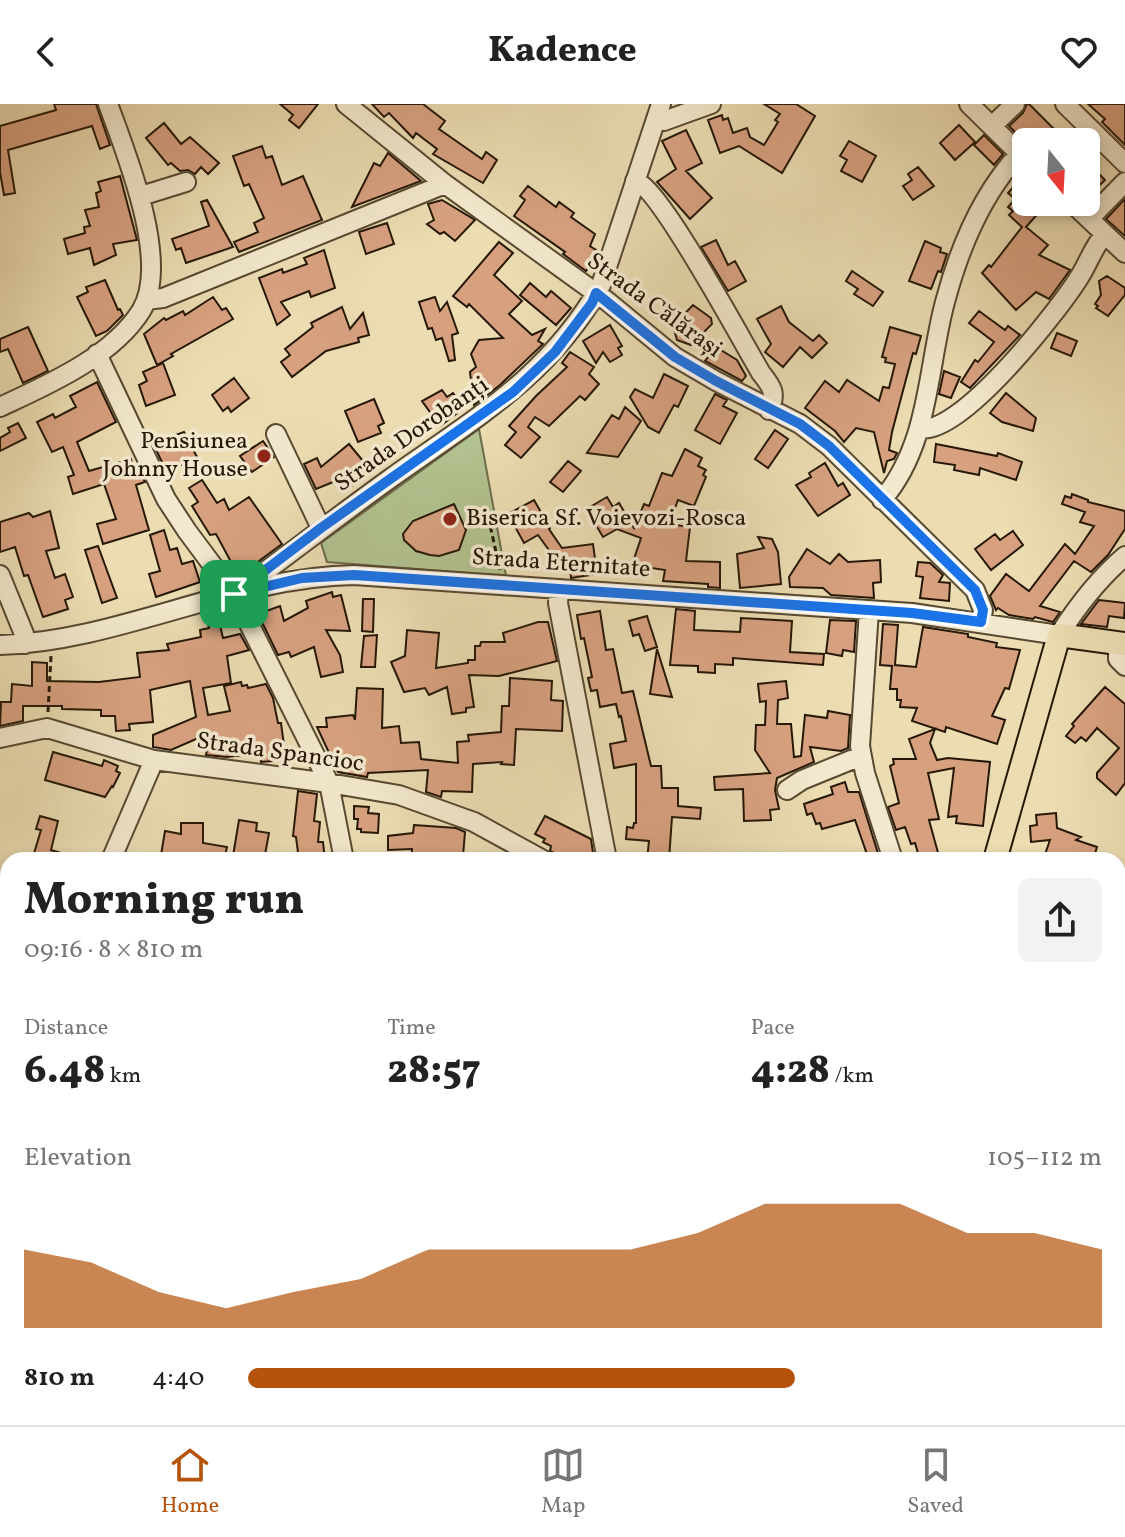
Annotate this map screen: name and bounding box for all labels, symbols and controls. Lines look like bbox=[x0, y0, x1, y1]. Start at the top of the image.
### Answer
text: Kadence bbox=[488, 27, 637, 77]
icon: back bbox=[24, 30, 68, 74]
icon: heart bbox=[1057, 30, 1101, 74]
north arrow bbox=[1012, 128, 1100, 216]
map controls bbox=[1012, 128, 1100, 216]
street label: Strada Călărași bbox=[579, 245, 729, 367]
street label: Strada Dorobanți bbox=[328, 369, 496, 501]
place label: Pensiunea Johnny House bbox=[102, 425, 248, 487]
marker: Pensiunea Johnny House bbox=[255, 447, 273, 465]
place label: Biserica Sf. Voievozi-Rosca bbox=[466, 502, 747, 536]
marker: Biserica Sf. Voievozi-Rosca bbox=[441, 510, 459, 528]
street label: Strada Eternitate bbox=[470, 541, 652, 587]
pin bbox=[200, 560, 268, 628]
icon: arrive bbox=[212, 572, 256, 616]
street label: Strada Spancioc bbox=[194, 724, 366, 782]
text: Morning run bbox=[24, 871, 304, 932]
button: share bbox=[1018, 878, 1102, 962]
text: 09:16 · 8 × 810 m bbox=[24, 932, 203, 968]
text: Distance bbox=[24, 1013, 108, 1044]
text: Time bbox=[387, 1013, 436, 1044]
text: Pace bbox=[751, 1013, 795, 1044]
text: 6.48 bbox=[24, 1044, 105, 1100]
text: 28:57 bbox=[387, 1044, 481, 1100]
text: 4:28 bbox=[751, 1044, 830, 1100]
text: km bbox=[105, 1061, 141, 1092]
text: /km bbox=[830, 1061, 874, 1092]
text: Elevation bbox=[24, 1140, 132, 1176]
text: 105–112 m bbox=[987, 1140, 1102, 1176]
text: 810 m bbox=[24, 1360, 95, 1396]
text: 4:40 bbox=[152, 1360, 204, 1396]
tab: Home bbox=[161, 1443, 219, 1522]
tab: Map bbox=[541, 1443, 585, 1522]
tab: Saved bbox=[907, 1443, 964, 1522]

